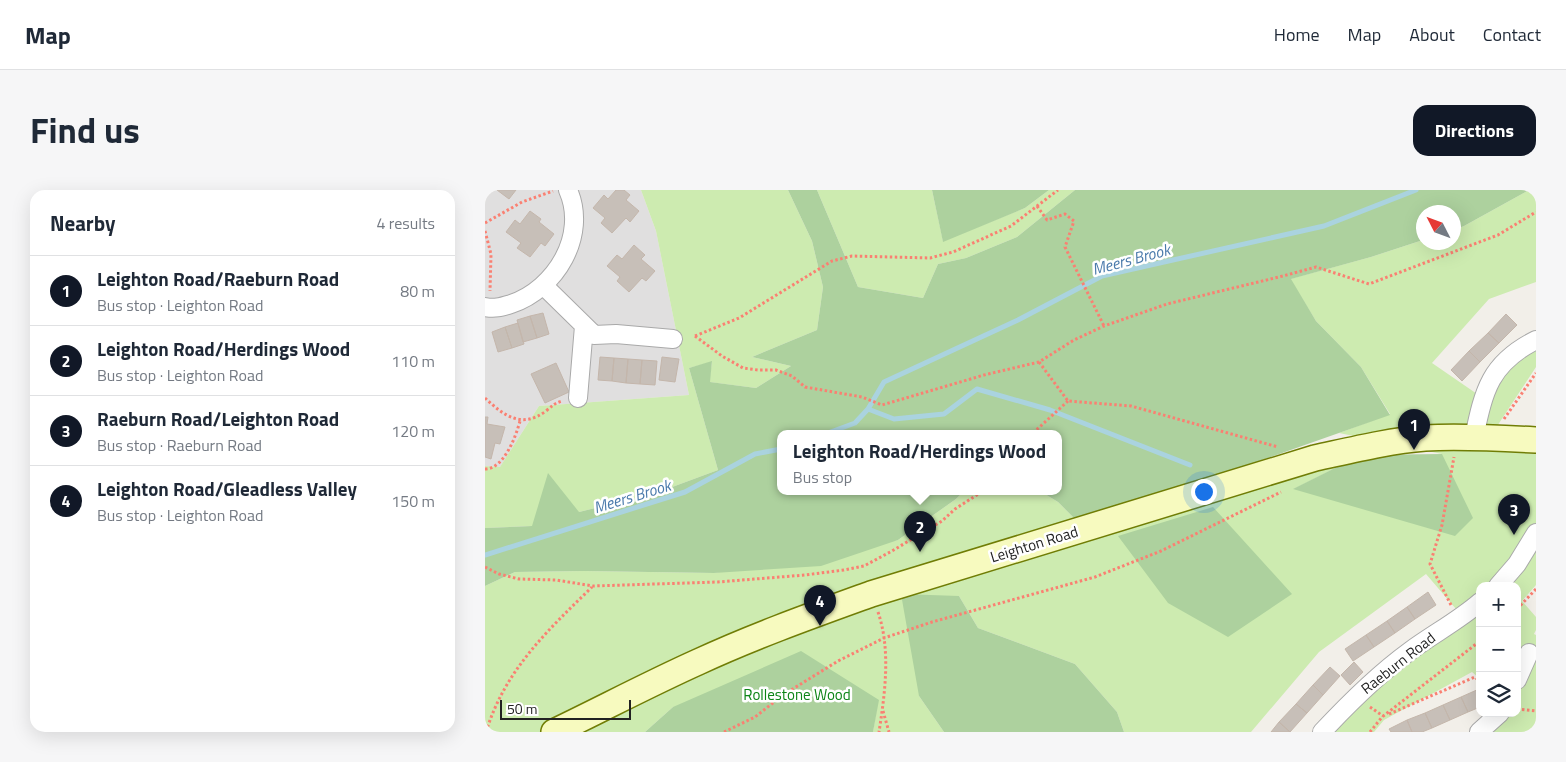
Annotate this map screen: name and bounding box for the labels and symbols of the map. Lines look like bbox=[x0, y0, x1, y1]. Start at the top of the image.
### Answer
north arrow bbox=[1416, 205, 1461, 250]
water label: Meers Brook bbox=[1089, 237, 1174, 281]
pin: 1 bbox=[1398, 409, 1430, 450]
water label: Meers Brook bbox=[590, 472, 675, 519]
your location bbox=[1191, 479, 1217, 505]
pin: 3 bbox=[1498, 494, 1530, 535]
pin: 2 bbox=[904, 511, 936, 552]
street label: Leighton Road bbox=[987, 520, 1081, 568]
pin: 4 bbox=[804, 585, 836, 626]
street label: Raeburn Road bbox=[1356, 626, 1440, 700]
park label: Rollestone Wood bbox=[743, 683, 851, 706]
scale bar bbox=[500, 697, 631, 720]

